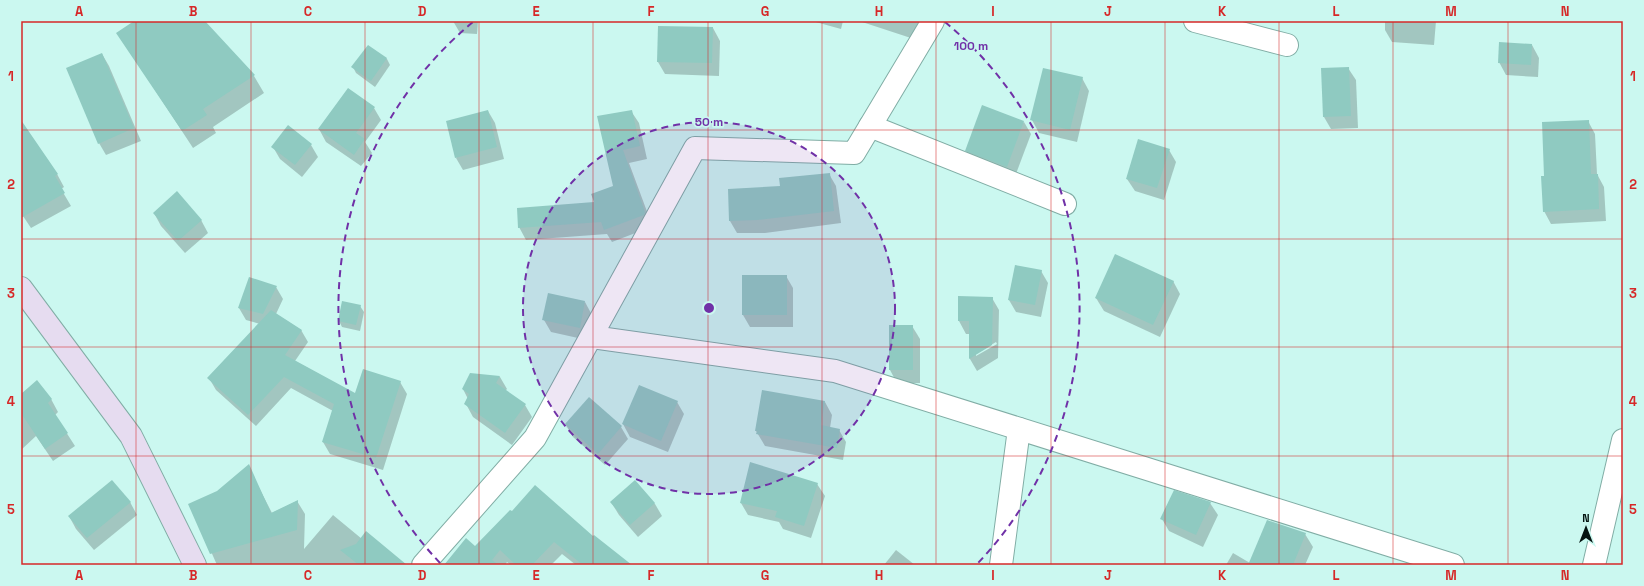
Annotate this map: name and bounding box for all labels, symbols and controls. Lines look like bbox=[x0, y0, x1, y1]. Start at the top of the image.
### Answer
text: A bbox=[75, 3, 84, 20]
text: B bbox=[189, 3, 198, 20]
text: C bbox=[304, 3, 312, 20]
text: D bbox=[418, 3, 427, 20]
text: E bbox=[532, 3, 540, 20]
text: F bbox=[648, 3, 655, 20]
text: G bbox=[761, 3, 769, 20]
text: H bbox=[875, 3, 883, 20]
text: I bbox=[991, 3, 995, 20]
text: J bbox=[1104, 3, 1112, 20]
text: K bbox=[1218, 3, 1227, 20]
text: L bbox=[1332, 3, 1340, 20]
text: M bbox=[1445, 3, 1457, 20]
text: N bbox=[1561, 3, 1569, 20]
text: 100 m bbox=[954, 38, 988, 54]
text: 1 bbox=[8, 68, 14, 85]
text: 1 bbox=[1630, 68, 1636, 85]
text: 50 m bbox=[695, 114, 723, 130]
text: 2 bbox=[7, 176, 15, 193]
text: 2 bbox=[1629, 176, 1637, 193]
text: 3 bbox=[7, 285, 15, 302]
text: 3 bbox=[1629, 285, 1637, 302]
centre of rings bbox=[702, 301, 716, 315]
text: 4 bbox=[7, 393, 15, 410]
text: 4 bbox=[1629, 393, 1637, 410]
text: 5 bbox=[7, 501, 15, 518]
text: 5 bbox=[1629, 501, 1637, 518]
north arrow bbox=[1566, 508, 1606, 548]
text: N bbox=[1582, 511, 1590, 525]
text: A bbox=[75, 567, 84, 584]
text: B bbox=[189, 567, 198, 584]
text: C bbox=[304, 567, 312, 584]
text: D bbox=[418, 567, 427, 584]
text: E bbox=[532, 567, 540, 584]
text: F bbox=[648, 567, 655, 584]
text: G bbox=[761, 567, 769, 584]
text: H bbox=[875, 567, 883, 584]
text: I bbox=[991, 567, 995, 584]
text: J bbox=[1104, 567, 1112, 584]
text: K bbox=[1218, 567, 1227, 584]
text: L bbox=[1332, 567, 1340, 584]
text: M bbox=[1445, 567, 1457, 584]
text: N bbox=[1561, 567, 1569, 584]

